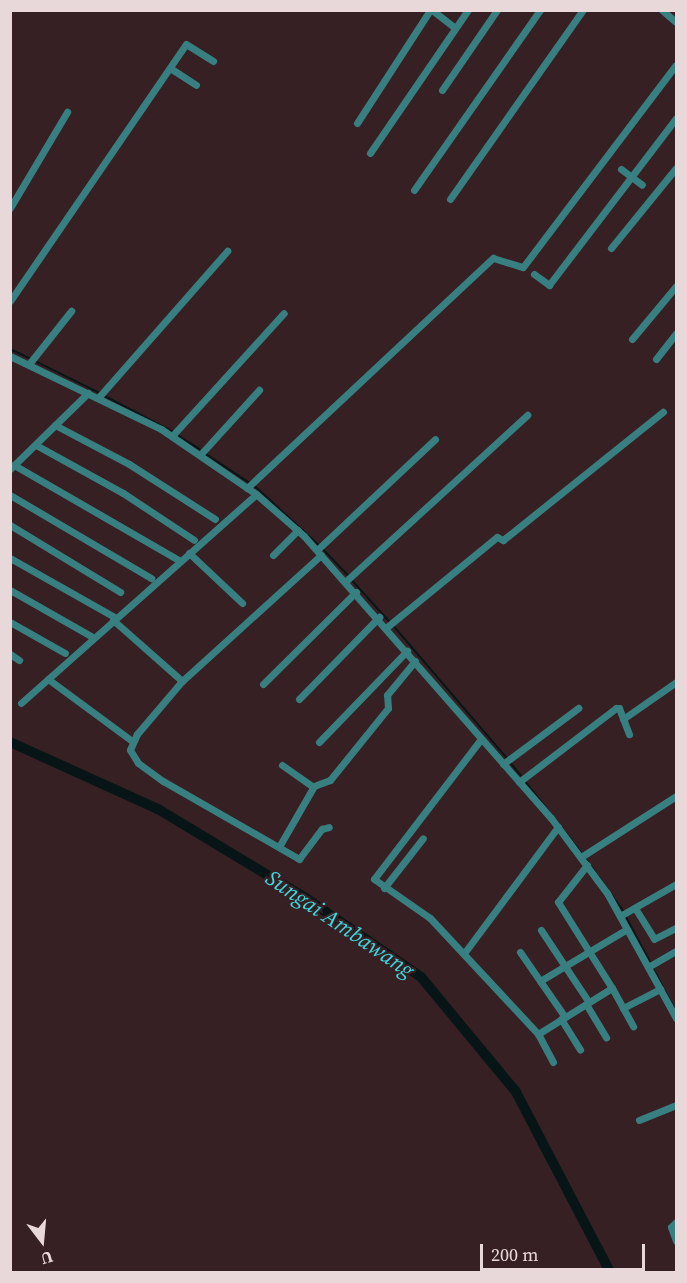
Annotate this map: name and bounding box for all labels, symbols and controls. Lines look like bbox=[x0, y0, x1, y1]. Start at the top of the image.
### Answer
water label: Sungai Ambawang bbox=[261, 864, 419, 984]
north arrow bbox=[12, 1211, 72, 1271]
scale bar bbox=[483, 1232, 648, 1270]
text: 200 m bbox=[491, 1242, 538, 1267]
text: U bbox=[38, 1246, 56, 1270]

